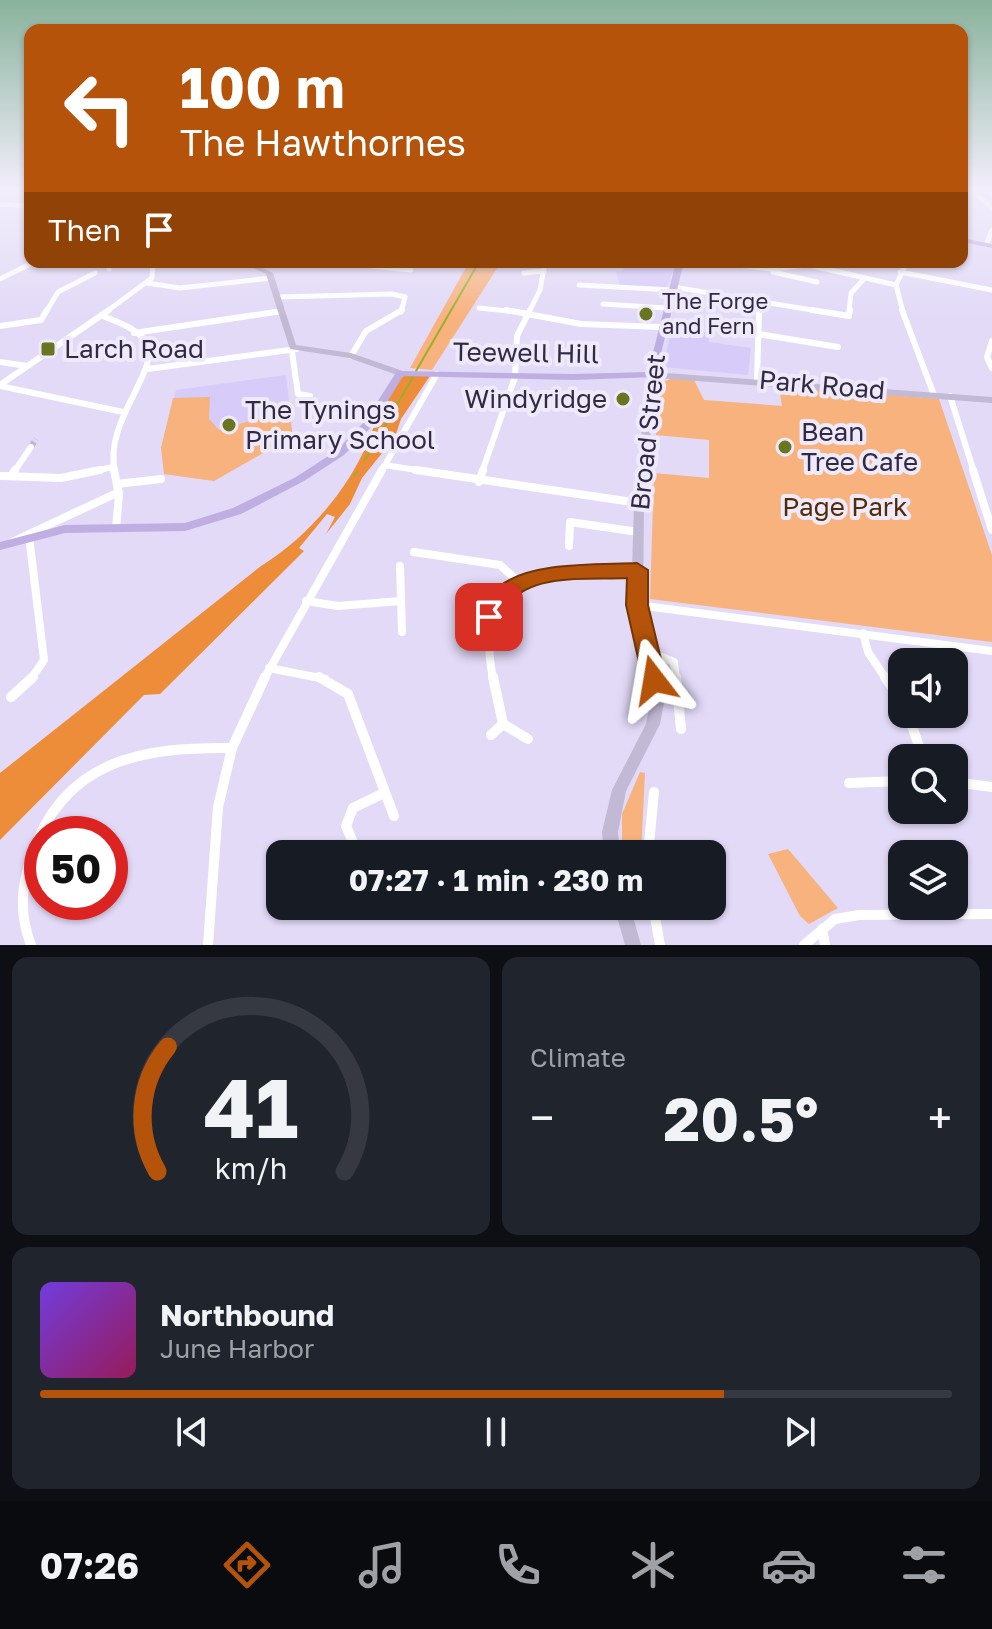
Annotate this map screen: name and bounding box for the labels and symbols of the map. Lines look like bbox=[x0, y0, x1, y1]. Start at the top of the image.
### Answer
place label: The Forge and Fern bbox=[662, 287, 768, 339]
marker: The Forge and Fern bbox=[637, 305, 655, 323]
place label: Larch Road bbox=[64, 333, 204, 364]
street label: Teewell Hill bbox=[453, 336, 599, 369]
marker: Larch Road bbox=[39, 340, 57, 358]
street label: Broad Street bbox=[624, 352, 671, 512]
street label: Park Road bbox=[758, 364, 886, 405]
place label: Windyridge bbox=[464, 383, 607, 414]
marker: Windyridge bbox=[614, 390, 632, 408]
place label: The Tynings Primary School bbox=[245, 394, 435, 455]
marker: The Tynings Primary School bbox=[220, 416, 238, 434]
place label: Bean Tree Cafe bbox=[801, 416, 918, 477]
marker: Bean Tree Cafe bbox=[776, 438, 794, 456]
park label: Page Park bbox=[782, 491, 908, 522]
pin bbox=[455, 583, 523, 651]
position arrow bbox=[612, 638, 696, 722]
speed limit sign: 50 bbox=[24, 816, 128, 920]

